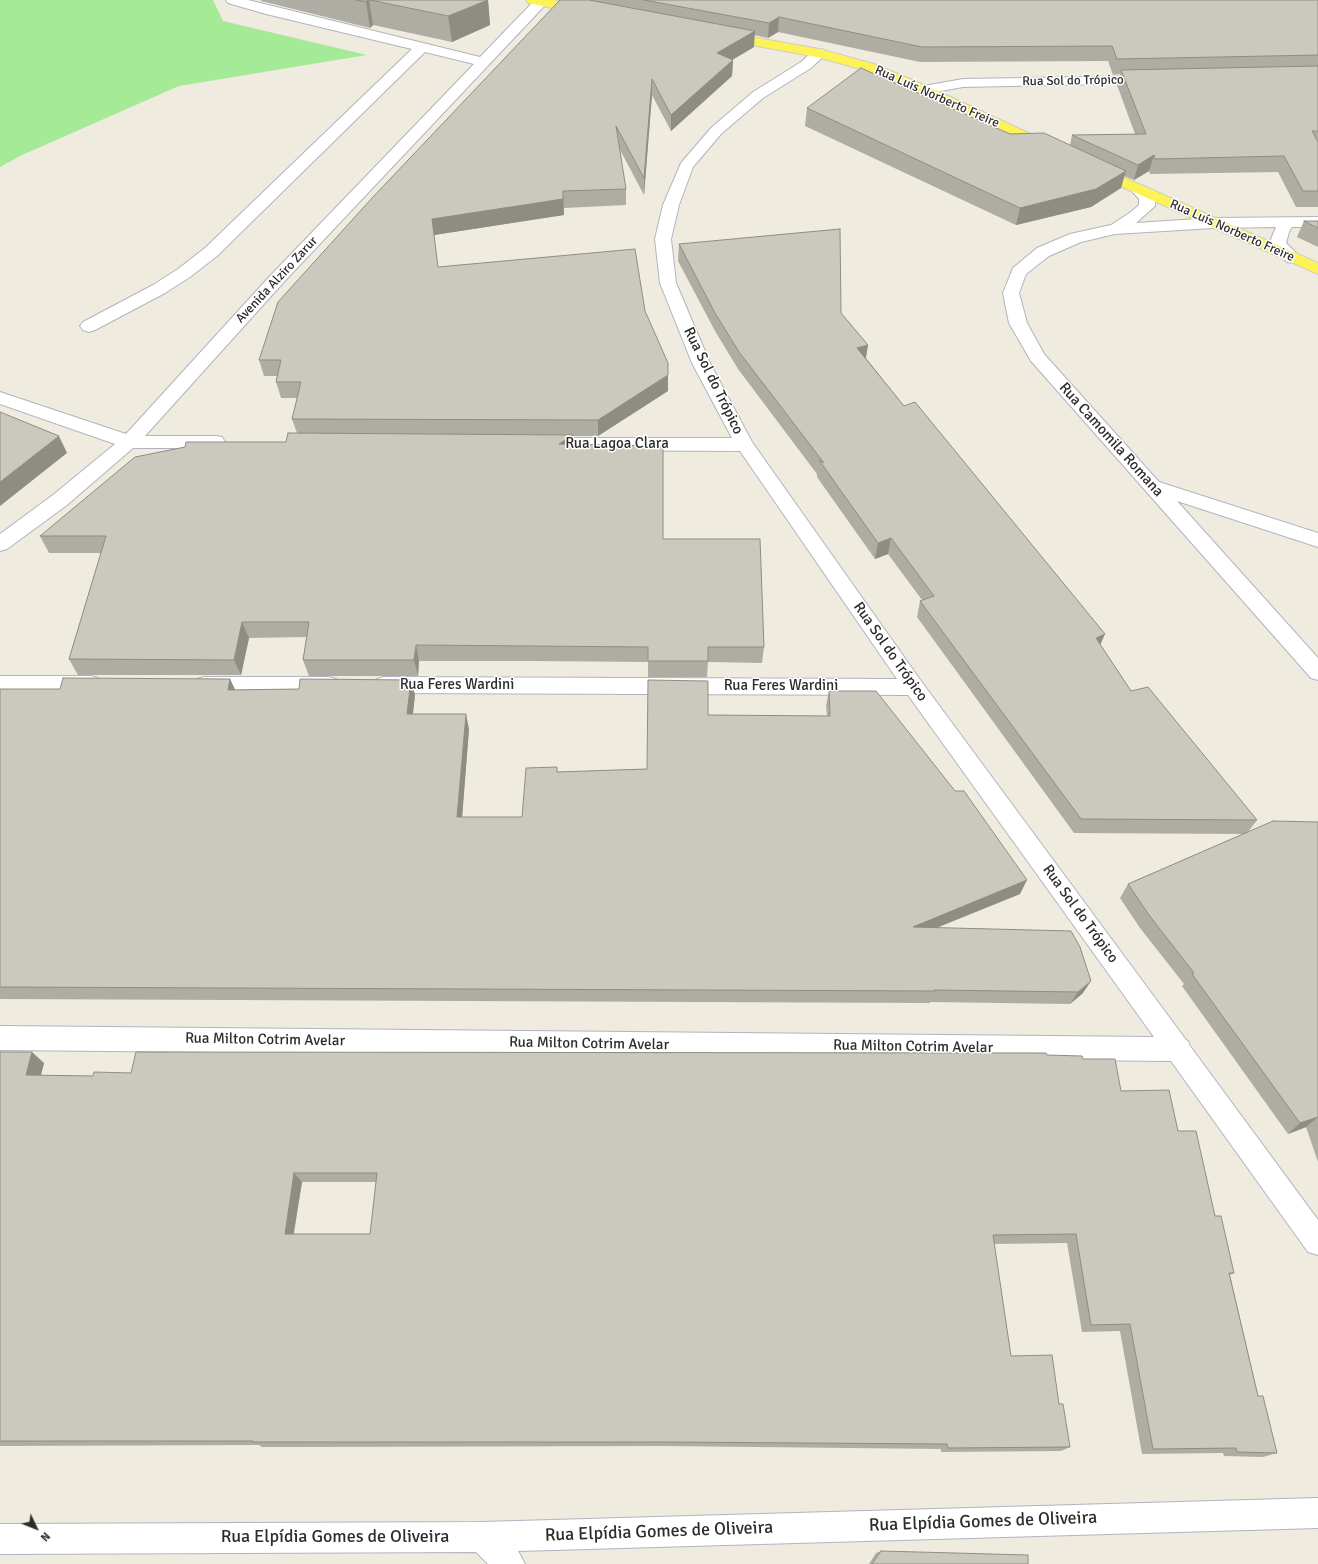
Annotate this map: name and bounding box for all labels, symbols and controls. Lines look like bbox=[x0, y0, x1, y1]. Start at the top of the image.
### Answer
street label: Rua Luís Norberto Freire bbox=[872, 62, 1002, 132]
street label: Rua Sol do Trópico bbox=[1022, 72, 1124, 90]
street label: Rua Luís Norberto Freire bbox=[1167, 196, 1297, 266]
street label: Avenida Alziro Zarur bbox=[233, 233, 321, 327]
street label: Rua Sol do Trópico bbox=[679, 324, 747, 438]
street label: Rua Camomila Romana bbox=[1055, 379, 1167, 501]
street label: Rua Lagoa Clara bbox=[565, 435, 669, 453]
street label: Rua Sol do Trópico bbox=[849, 599, 931, 705]
street label: Rua Feres Wardini bbox=[400, 676, 514, 694]
street label: Rua Feres Wardini bbox=[724, 677, 838, 695]
street label: Rua Sol do Trópico bbox=[1038, 861, 1122, 967]
street label: Rua Milton Cotrim Avelar bbox=[185, 1030, 345, 1050]
street label: Rua Milton Cotrim Avelar bbox=[509, 1034, 669, 1054]
street label: Rua Milton Cotrim Avelar bbox=[833, 1037, 993, 1057]
street label: Rua Elpídia Gomes de Oliveira bbox=[868, 1507, 1098, 1537]
north arrow bbox=[16, 1508, 56, 1548]
street label: Rua Elpídia Gomes de Oliveira bbox=[544, 1517, 774, 1547]
street label: Rua Elpídia Gomes de Oliveira bbox=[221, 1526, 449, 1548]
text: N bbox=[38, 1529, 53, 1544]

